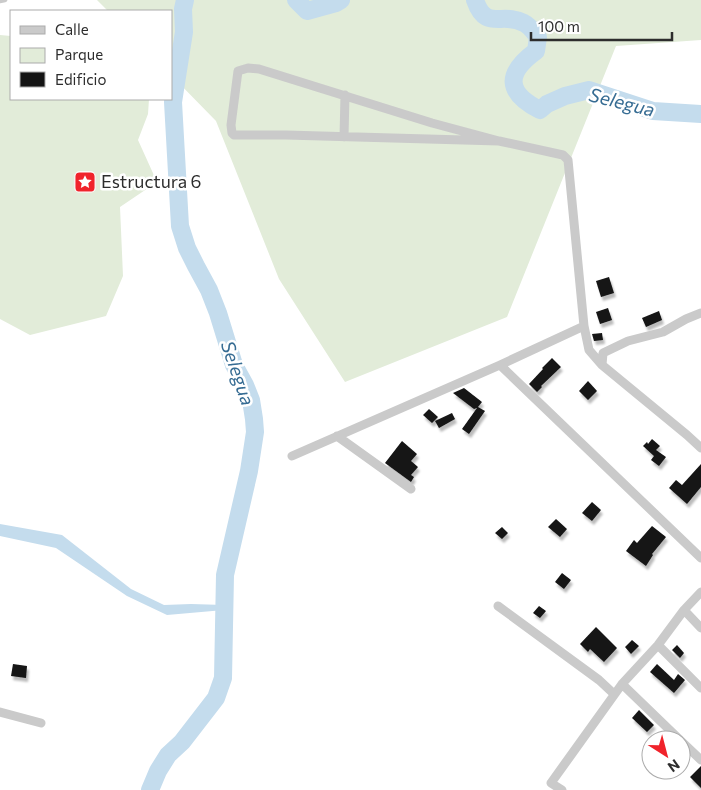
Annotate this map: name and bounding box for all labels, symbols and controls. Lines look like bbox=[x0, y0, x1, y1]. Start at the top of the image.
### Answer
legend bbox=[10, 10, 172, 100]
scale bar bbox=[531, 10, 672, 42]
text: 100 m bbox=[538, 17, 580, 35]
text: Calle bbox=[55, 20, 89, 38]
text: Parque bbox=[55, 45, 103, 63]
text: Edificio bbox=[55, 70, 106, 88]
water label: Selegua bbox=[587, 82, 657, 121]
place icon: Estructura 6 bbox=[73, 170, 97, 194]
place label: Estructura 6 bbox=[101, 170, 202, 192]
water label: Selegua bbox=[217, 337, 260, 408]
north arrow bbox=[641, 730, 691, 780]
text: N bbox=[665, 756, 683, 776]

